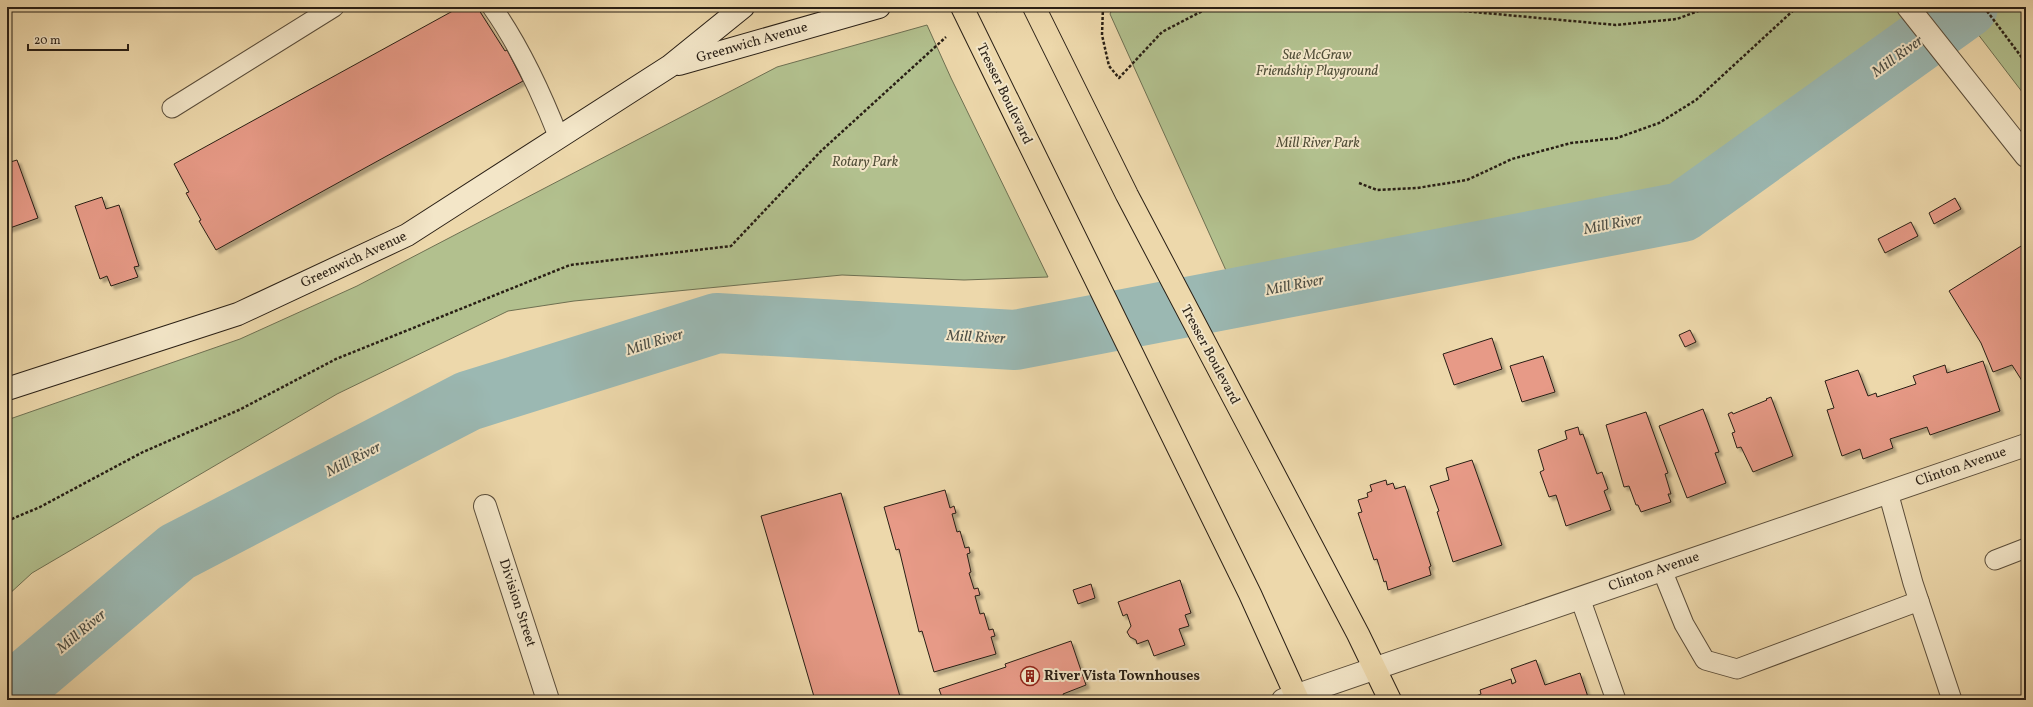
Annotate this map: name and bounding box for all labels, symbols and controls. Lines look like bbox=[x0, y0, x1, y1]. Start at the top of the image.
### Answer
street label: Greenwich Avenue bbox=[694, 18, 810, 68]
scale bar bbox=[28, 26, 128, 52]
water label: Mill River bbox=[1867, 31, 1928, 83]
text: 20 m bbox=[34, 33, 61, 49]
street label: Tresser Boulevard bbox=[971, 40, 1037, 148]
park label: Sue McGraw Friendship Playground bbox=[1256, 46, 1378, 81]
park label: Mill River Park bbox=[1275, 134, 1360, 153]
park label: Rotary Park bbox=[832, 153, 899, 172]
water label: Mill River bbox=[1581, 209, 1644, 241]
street label: Greenwich Avenue bbox=[298, 227, 410, 293]
water label: Mill River bbox=[1263, 270, 1326, 302]
street label: Tresser Boulevard bbox=[1176, 302, 1244, 408]
water label: Mill River bbox=[623, 324, 687, 362]
water label: Mill River bbox=[945, 326, 1006, 350]
water label: Mill River bbox=[322, 437, 385, 483]
street label: Clinton Avenue bbox=[1913, 442, 2009, 491]
street label: Clinton Avenue bbox=[1606, 547, 1702, 596]
street label: Division Street bbox=[494, 557, 540, 650]
water label: Mill River bbox=[52, 605, 112, 660]
building icon: River Vista Townhouses bbox=[1019, 665, 1041, 687]
place label: River Vista Townhouses bbox=[1044, 667, 1200, 686]

